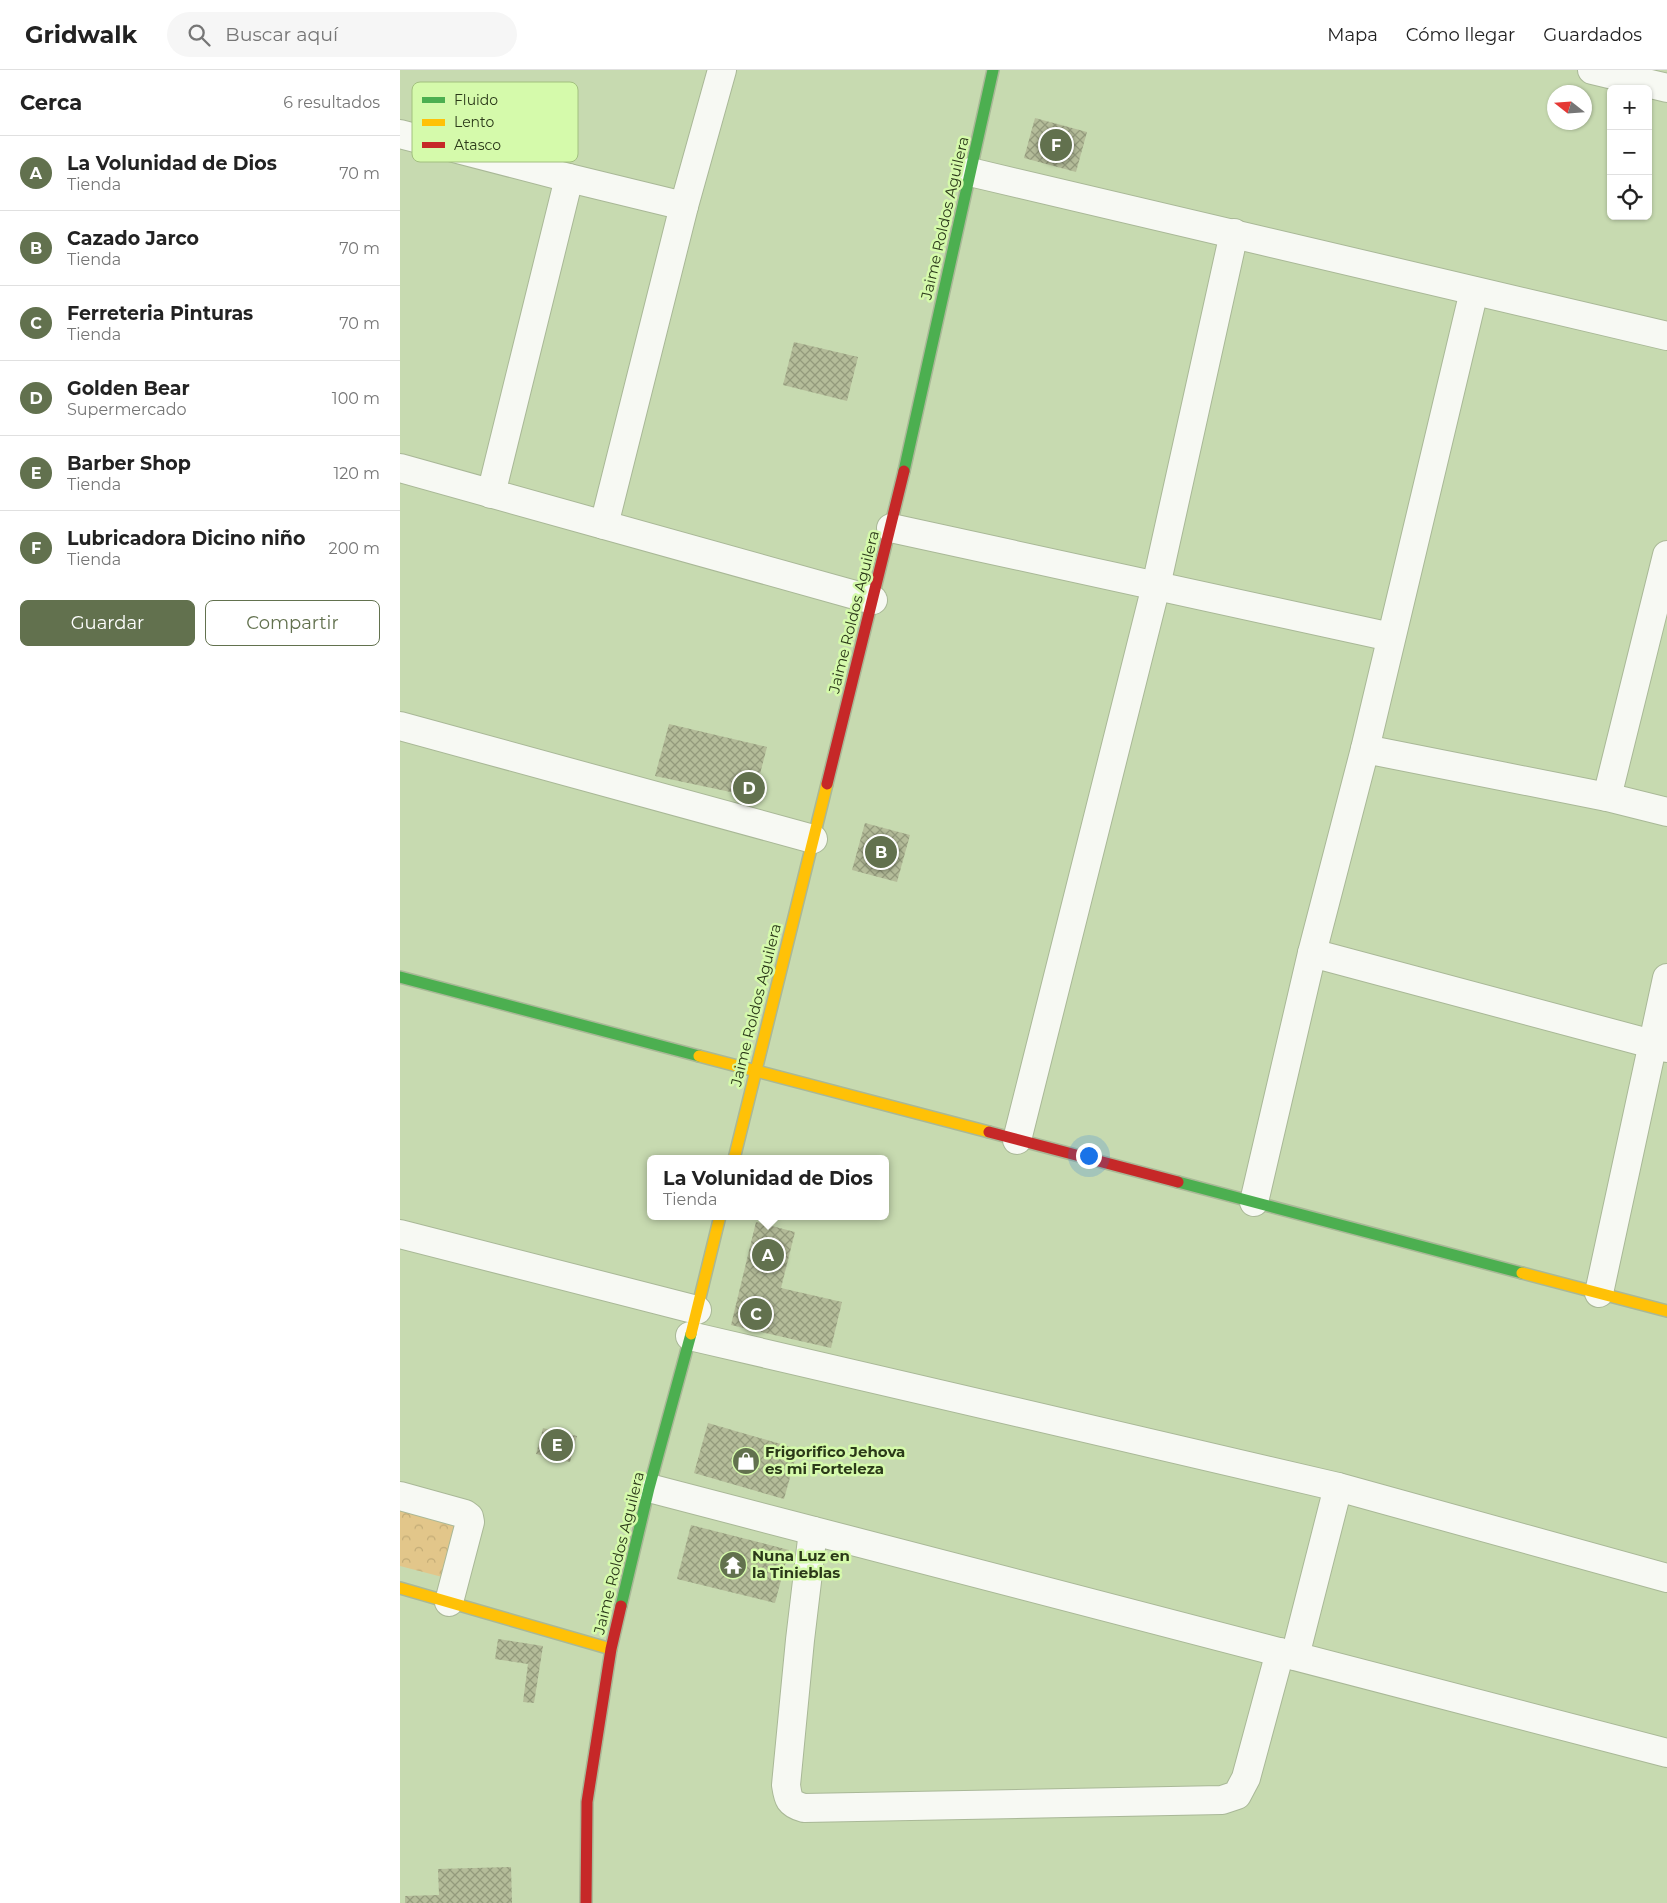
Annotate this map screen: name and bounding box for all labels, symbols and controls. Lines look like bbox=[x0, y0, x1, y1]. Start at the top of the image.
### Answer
search box bbox=[167, 12, 517, 57]
text: Gridwalk bbox=[25, 20, 137, 49]
icon: search bbox=[185, 21, 213, 49]
text: Buscar aquí bbox=[225, 23, 338, 46]
text: Mapa bbox=[1327, 24, 1378, 46]
text: Cómo llegar bbox=[1406, 24, 1515, 46]
text: Guardados bbox=[1543, 24, 1642, 46]
legend bbox=[412, 82, 578, 162]
north arrow bbox=[1547, 85, 1592, 130]
map controls bbox=[1607, 85, 1652, 220]
button: + bbox=[1607, 85, 1652, 130]
text: Cerca bbox=[20, 90, 82, 115]
text: Fluido bbox=[454, 91, 498, 109]
text: 6 resultados bbox=[283, 93, 380, 112]
text: Lento bbox=[454, 113, 494, 131]
pin: F bbox=[1040, 126, 1072, 164]
button: − bbox=[1607, 130, 1652, 175]
street label: Jaime Roldos Aguilera bbox=[916, 134, 973, 302]
text: Atasco bbox=[454, 136, 501, 154]
text: La Volunidad de Dios bbox=[67, 152, 277, 175]
text: A bbox=[30, 164, 42, 183]
text: 70 m bbox=[339, 164, 380, 183]
text: Tienda bbox=[67, 175, 121, 194]
button: locate bbox=[1607, 175, 1652, 220]
text: Cazado Jarco bbox=[67, 227, 199, 250]
text: B bbox=[30, 239, 42, 258]
text: 70 m bbox=[339, 239, 380, 258]
text: Tienda bbox=[67, 250, 121, 269]
text: Ferreteria Pinturas bbox=[67, 302, 253, 325]
text: C bbox=[30, 314, 42, 333]
text: 70 m bbox=[339, 314, 380, 333]
text: Tienda bbox=[67, 325, 121, 344]
text: Golden Bear bbox=[67, 377, 190, 400]
text: D bbox=[29, 389, 43, 408]
text: 100 m bbox=[332, 389, 380, 408]
text: Supermercado bbox=[67, 400, 187, 419]
text: Barber Shop bbox=[67, 452, 191, 475]
text: E bbox=[31, 464, 41, 483]
text: 120 m bbox=[333, 464, 380, 483]
text: Tienda bbox=[67, 475, 121, 494]
text: Lubricadora Dicino niño bbox=[67, 527, 305, 550]
street label: Jaime Roldos Aguilera bbox=[824, 529, 883, 696]
text: F bbox=[31, 539, 41, 558]
text: 200 m bbox=[329, 539, 380, 558]
text: Tienda bbox=[67, 550, 121, 569]
button: Guardar bbox=[20, 600, 195, 646]
button: Compartir bbox=[205, 600, 380, 646]
pin: D bbox=[733, 769, 765, 807]
pin: B bbox=[865, 833, 897, 871]
street label: Jaime Roldos Aguilera bbox=[726, 922, 785, 1089]
your location bbox=[1076, 1143, 1102, 1169]
popup bbox=[647, 1155, 889, 1220]
text: La Volunidad de Dios bbox=[663, 1167, 873, 1190]
text: Tienda bbox=[663, 1190, 717, 1209]
pin: A bbox=[752, 1236, 784, 1274]
pin: C bbox=[740, 1295, 772, 1333]
pin: E bbox=[541, 1426, 573, 1464]
place label: Frigorifico Jehova es mi Forteleza bbox=[765, 1442, 905, 1478]
shop icon: Frigorifico Jehova es mi Forteleza bbox=[731, 1446, 761, 1476]
street label: Jaime Roldos Aguilera bbox=[589, 1470, 648, 1637]
place label: Nuna Luz en la Tinieblas bbox=[752, 1546, 850, 1582]
temple icon: Nuna Luz en la Tinieblas bbox=[718, 1550, 748, 1580]

